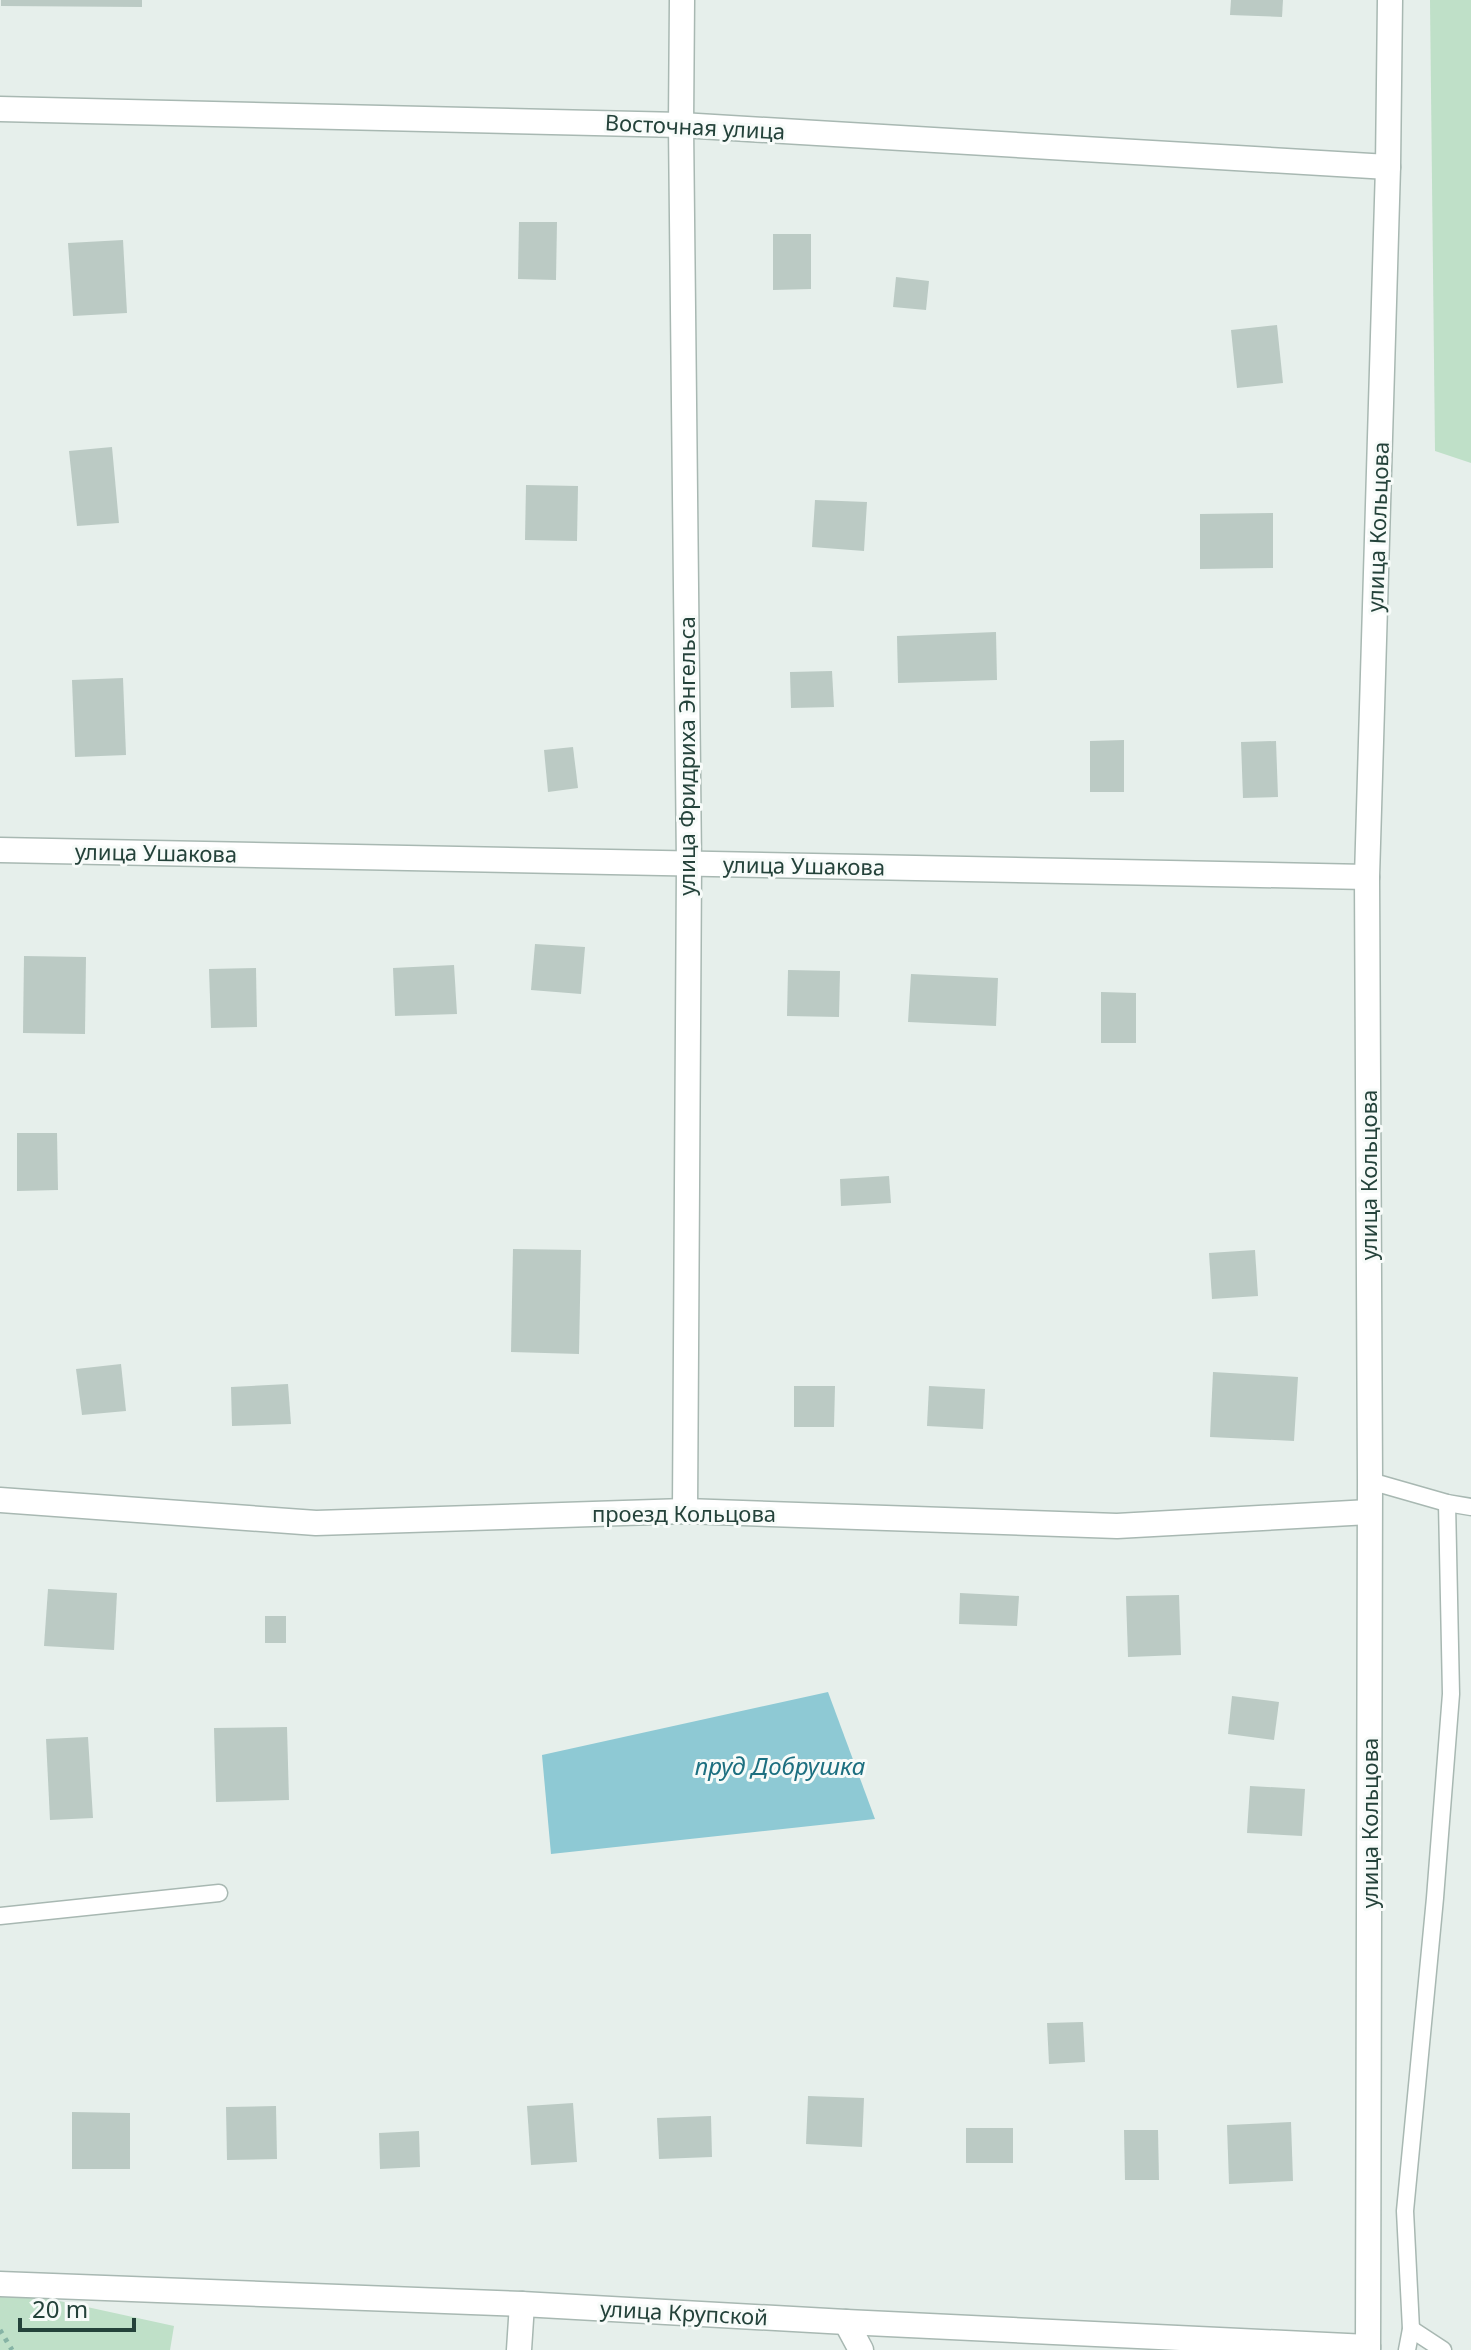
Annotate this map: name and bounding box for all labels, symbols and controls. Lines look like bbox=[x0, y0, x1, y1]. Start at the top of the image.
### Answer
street label: Восточная улица bbox=[604, 106, 786, 146]
street label: улица Кольцова bbox=[1359, 441, 1395, 613]
street label: улица Фридриха Энгельса bbox=[671, 616, 701, 896]
street label: улица Ушакова bbox=[75, 836, 237, 868]
street label: улица Ушакова bbox=[723, 849, 885, 881]
street label: улица Кольцова bbox=[1353, 1090, 1383, 1260]
street label: проезд Кольцова bbox=[592, 1498, 776, 1528]
street label: улица Кольцова bbox=[1354, 1738, 1384, 1908]
water label: пруд Добрушка bbox=[695, 1749, 866, 1782]
scale bar bbox=[20, 2282, 134, 2332]
text: 20 m bbox=[32, 2292, 88, 2325]
street label: улица Крупской bbox=[599, 2293, 769, 2331]

